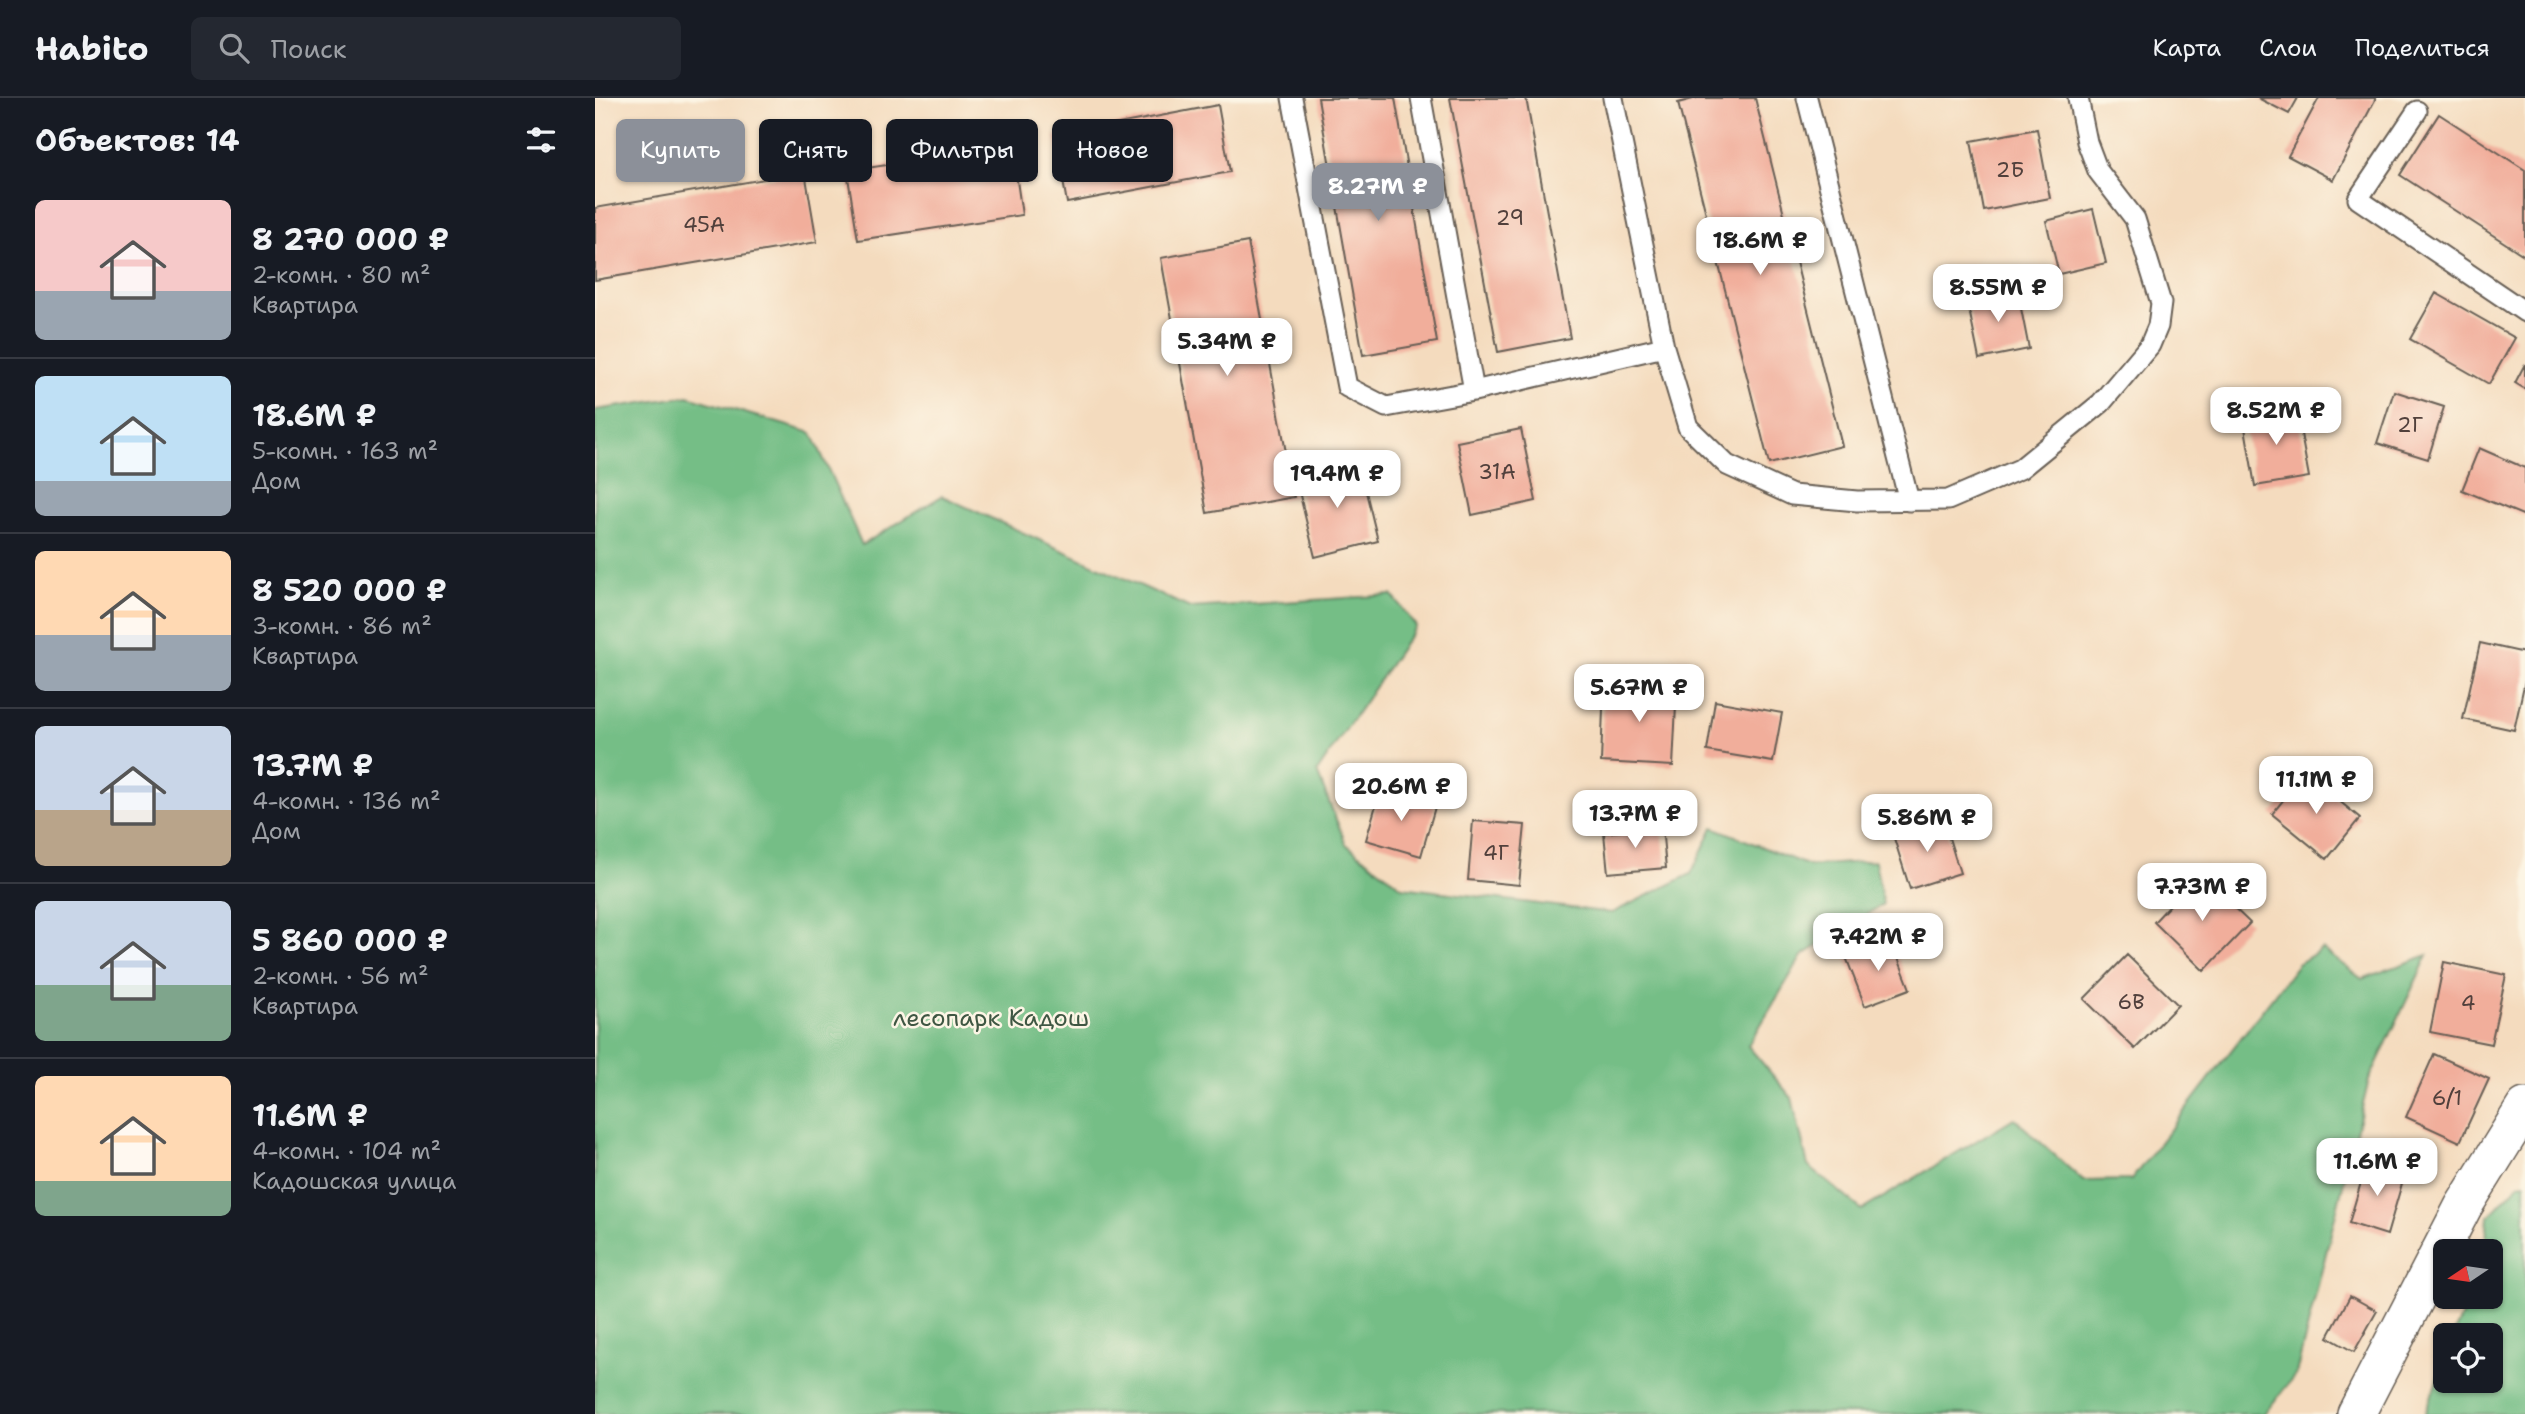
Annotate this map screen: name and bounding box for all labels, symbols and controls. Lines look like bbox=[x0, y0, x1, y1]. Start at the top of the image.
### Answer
search box bbox=[191, 17, 681, 80]
text: Habito bbox=[35, 26, 149, 71]
icon: search bbox=[215, 29, 253, 67]
text: Поиск bbox=[271, 31, 347, 66]
text: Карта bbox=[2153, 32, 2221, 64]
text: Слои bbox=[2259, 32, 2317, 64]
text: Поделиться bbox=[2355, 32, 2490, 64]
chip: Купить bbox=[616, 119, 745, 182]
chip: Снять bbox=[759, 119, 872, 182]
chip: Фильтры bbox=[886, 119, 1038, 182]
chip: Новое bbox=[1052, 119, 1173, 182]
text: Объектов: 14 bbox=[35, 120, 240, 161]
icon: filters bbox=[522, 121, 560, 159]
house number: 2Б bbox=[1996, 156, 2024, 184]
pin: 8.27M ₽ bbox=[1313, 164, 1443, 223]
text: 8.27M ₽ bbox=[1328, 171, 1428, 201]
house number: 29 bbox=[1496, 204, 1524, 232]
house number: 45А bbox=[683, 211, 725, 239]
pin: 18.6M ₽ bbox=[1695, 218, 1825, 277]
text: 8 270 000 ₽ bbox=[252, 219, 449, 260]
text: 18.6M ₽ bbox=[1712, 225, 1808, 255]
icon: home bbox=[91, 228, 175, 312]
text: 2-комн. · 80 m² bbox=[252, 260, 431, 290]
pin: 8.55M ₽ bbox=[1933, 264, 2063, 324]
text: 8.55M ₽ bbox=[1949, 272, 2047, 302]
text: Квартира bbox=[252, 290, 358, 320]
pin: 5.34M ₽ bbox=[1162, 318, 1292, 378]
text: 5.34M ₽ bbox=[1177, 326, 1277, 356]
pin: 8.52M ₽ bbox=[2211, 388, 2341, 447]
text: 18.6M ₽ bbox=[252, 395, 377, 436]
text: 8.52M ₽ bbox=[2226, 395, 2326, 425]
icon: home bbox=[91, 404, 175, 488]
house number: 2Г bbox=[2397, 411, 2424, 439]
text: 5-комн. · 163 m² bbox=[252, 436, 438, 466]
pin: 19.4M ₽ bbox=[1272, 450, 1402, 510]
text: 19.4M ₽ bbox=[1290, 458, 1384, 488]
house number: 31А bbox=[1478, 458, 1516, 486]
text: Дом bbox=[252, 466, 301, 496]
text: 8 520 000 ₽ bbox=[252, 570, 447, 611]
icon: home bbox=[91, 579, 175, 663]
text: 3-комн. · 86 m² bbox=[252, 611, 432, 641]
text: Квартира bbox=[252, 641, 358, 671]
pin: 5.67M ₽ bbox=[1574, 664, 1704, 724]
text: 5.67M ₽ bbox=[1590, 672, 1688, 702]
text: 13.7M ₽ bbox=[252, 745, 374, 786]
icon: home bbox=[91, 754, 175, 838]
pin: 11.1M ₽ bbox=[2251, 756, 2381, 816]
pin: 20.6M ₽ bbox=[1336, 764, 1466, 823]
text: 11.1M ₽ bbox=[2275, 764, 2357, 794]
text: 20.6M ₽ bbox=[1351, 771, 1451, 801]
text: 4-комн. · 136 m² bbox=[252, 786, 441, 816]
pin: 13.7M ₽ bbox=[1570, 790, 1700, 850]
pin: 5.86M ₽ bbox=[1862, 794, 1992, 854]
text: 13.7M ₽ bbox=[1588, 798, 1682, 828]
text: 5.86M ₽ bbox=[1877, 802, 1977, 832]
text: Дом bbox=[252, 816, 301, 846]
house number: 4Г bbox=[1483, 839, 1510, 867]
pin: 7.73M ₽ bbox=[2137, 864, 2267, 923]
text: 7.73M ₽ bbox=[2153, 871, 2251, 901]
pin: 7.42M ₽ bbox=[1813, 914, 1943, 973]
text: 5 860 000 ₽ bbox=[252, 920, 448, 961]
text: 7.42M ₽ bbox=[1829, 921, 1927, 951]
icon: home bbox=[91, 929, 175, 1013]
text: 2-комн. · 56 m² bbox=[252, 961, 429, 991]
house number: 6В bbox=[2117, 988, 2145, 1016]
house number: 4 bbox=[2461, 989, 2475, 1017]
text: Квартира bbox=[252, 991, 358, 1021]
park label: лесопарк Кадош bbox=[893, 1002, 1089, 1034]
house number: 6/1 bbox=[2432, 1084, 2462, 1112]
text: 11.6M ₽ bbox=[252, 1095, 368, 1136]
icon: home bbox=[91, 1104, 175, 1188]
text: 4-комн. · 104 m² bbox=[252, 1136, 441, 1166]
pin: 11.6M ₽ bbox=[2312, 1138, 2442, 1198]
text: 11.6M ₽ bbox=[2332, 1146, 2422, 1176]
text: Кадошская улица bbox=[252, 1166, 456, 1196]
north arrow bbox=[2433, 1239, 2503, 1309]
map controls bbox=[2433, 1239, 2503, 1393]
button: locate bbox=[2433, 1323, 2503, 1393]

